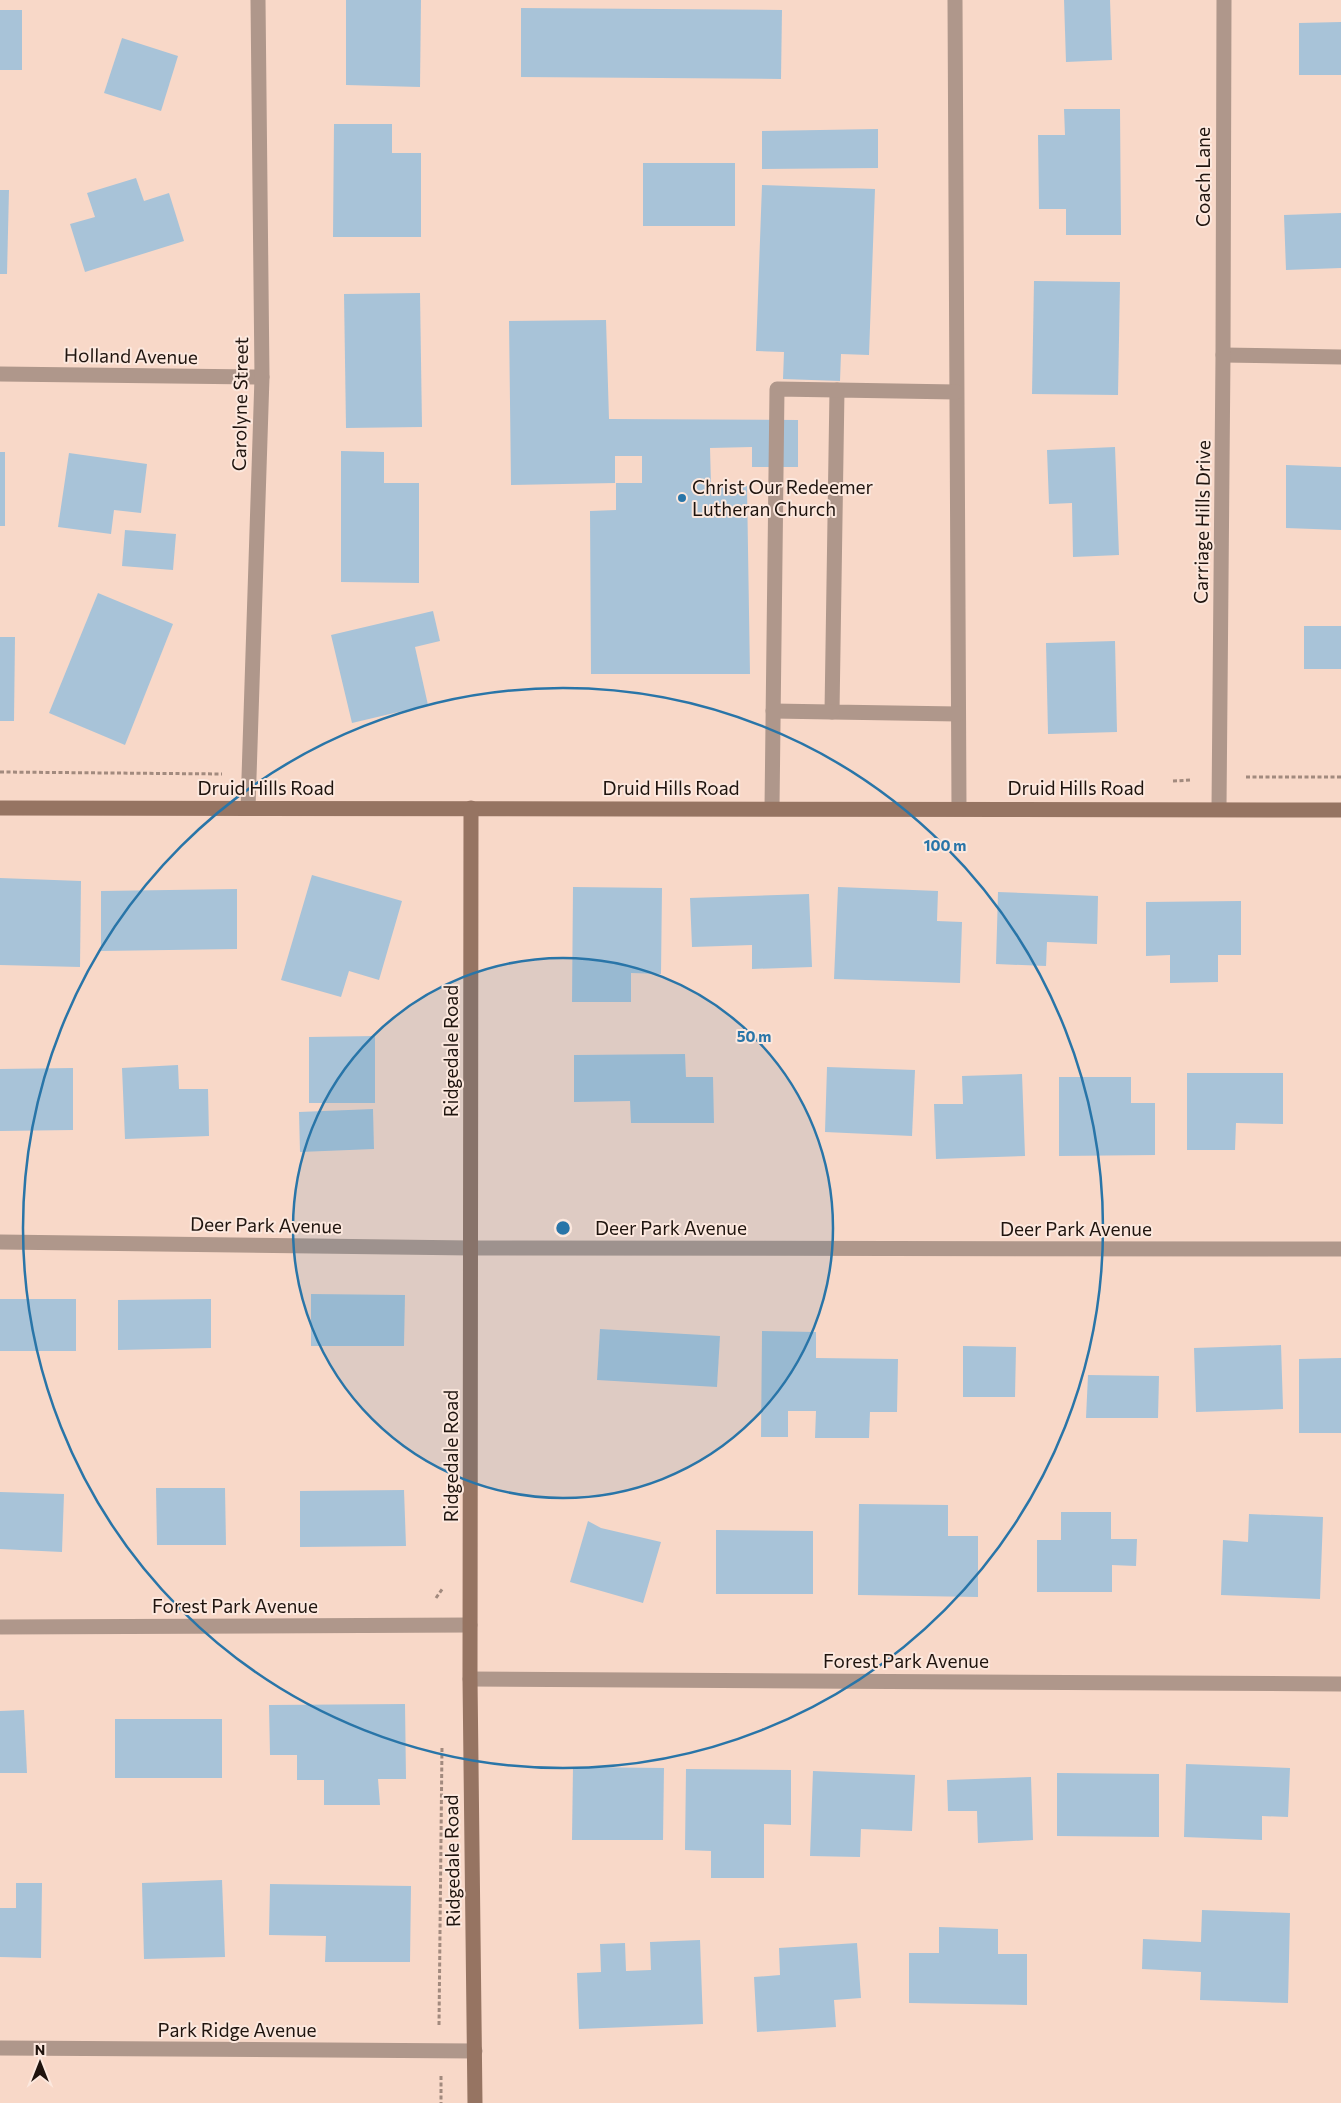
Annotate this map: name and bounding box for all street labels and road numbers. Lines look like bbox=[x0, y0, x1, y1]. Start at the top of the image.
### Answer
street label: Coach Lane bbox=[1191, 127, 1214, 227]
street label: Carolyne Street bbox=[227, 336, 252, 471]
street label: Holland Avenue bbox=[64, 343, 198, 368]
street label: Carriage Hills Drive bbox=[1189, 440, 1214, 604]
street label: Druid Hills Road bbox=[197, 776, 335, 799]
street label: Druid Hills Road bbox=[602, 776, 740, 799]
street label: Druid Hills Road bbox=[1007, 776, 1145, 799]
street label: Ridgedale Road bbox=[439, 985, 462, 1117]
street label: Deer Park Avenue bbox=[190, 1212, 342, 1237]
street label: Deer Park Avenue bbox=[595, 1216, 747, 1239]
street label: Deer Park Avenue bbox=[1000, 1217, 1152, 1240]
street label: Ridgedale Road bbox=[439, 1390, 462, 1522]
street label: Forest Park Avenue bbox=[152, 1594, 318, 1617]
street label: Forest Park Avenue bbox=[823, 1649, 989, 1672]
street label: Ridgedale Road bbox=[439, 1795, 464, 1927]
street label: Park Ridge Avenue bbox=[157, 2018, 317, 2041]

